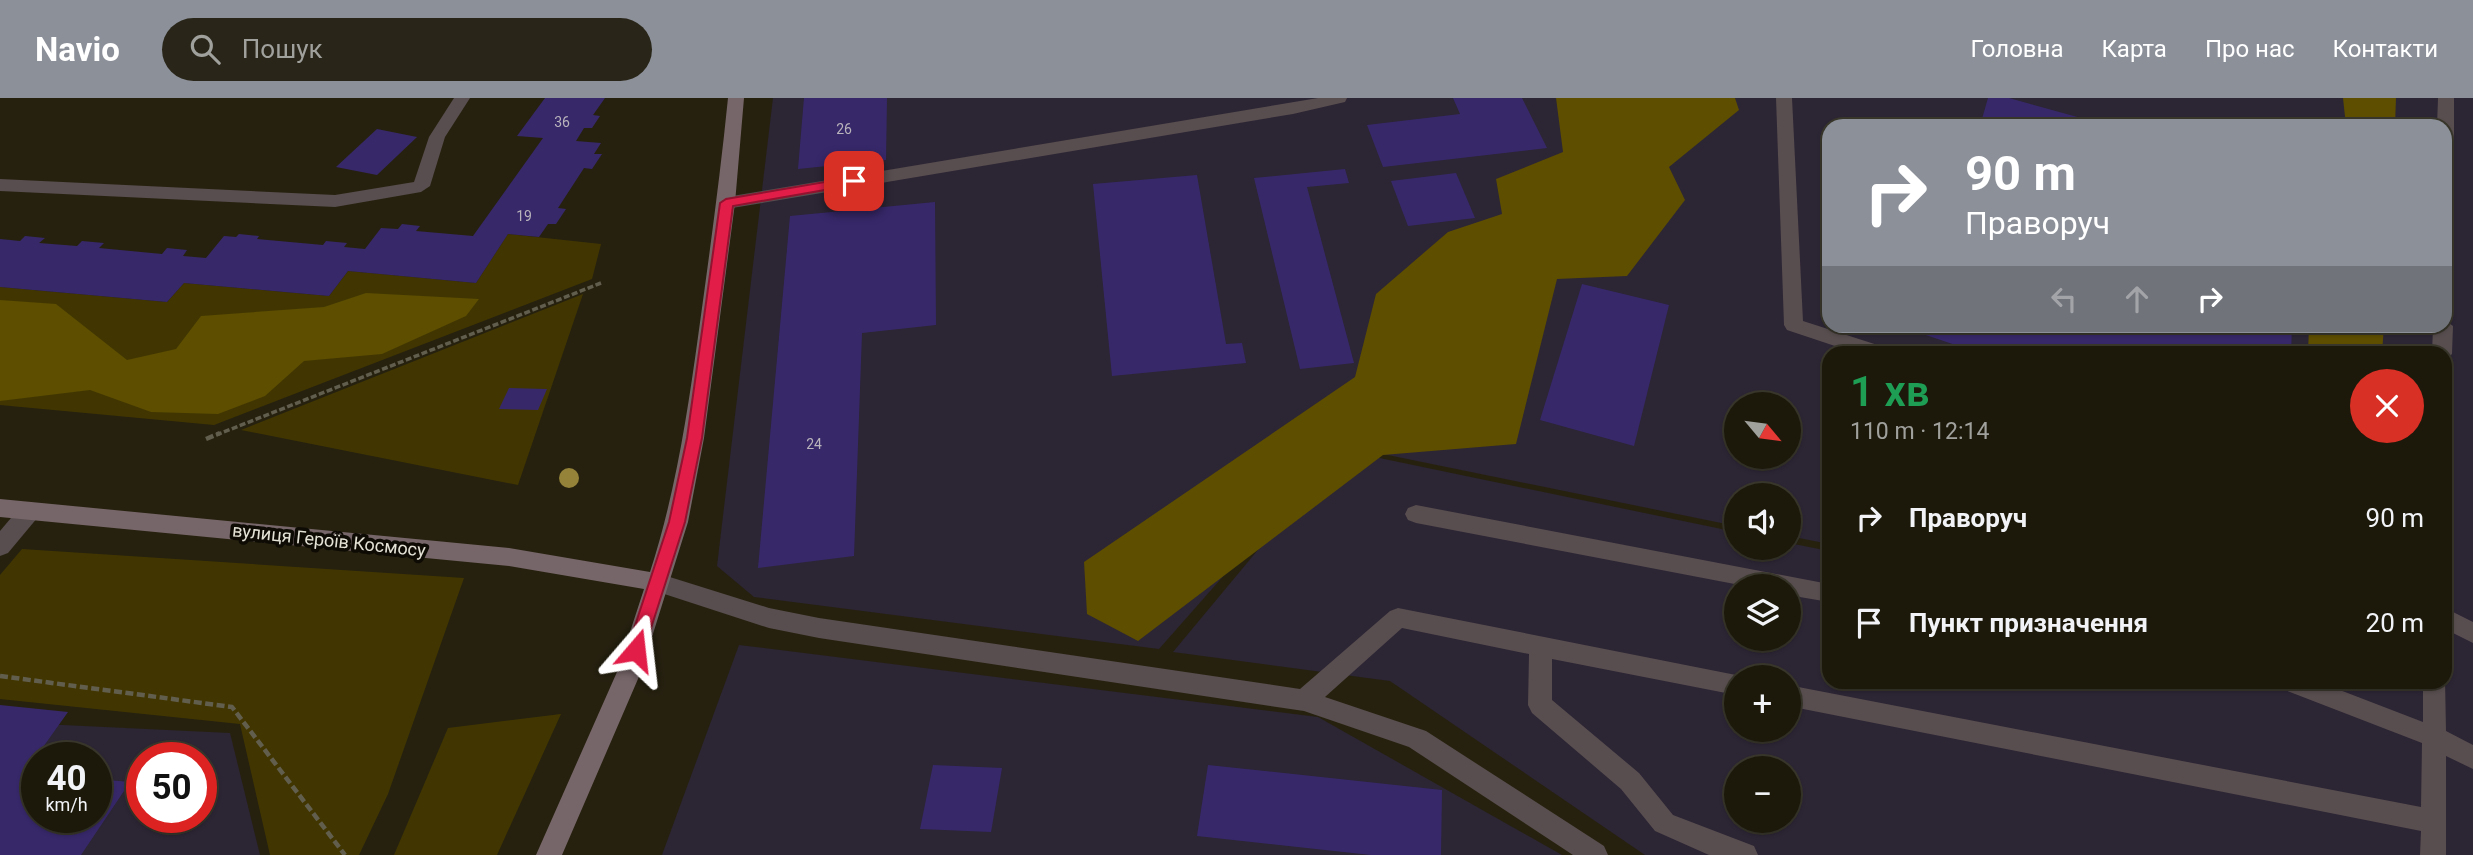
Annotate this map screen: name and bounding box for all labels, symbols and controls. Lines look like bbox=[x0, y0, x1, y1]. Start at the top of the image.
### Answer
search box bbox=[162, 18, 652, 81]
text: Navio bbox=[35, 30, 120, 69]
icon: search bbox=[186, 30, 224, 68]
text: Пошук bbox=[242, 34, 323, 64]
text: Головна bbox=[1971, 35, 2063, 63]
text: Карта bbox=[2101, 35, 2167, 63]
text: Про нас bbox=[2205, 35, 2295, 63]
text: Контакти bbox=[2333, 35, 2438, 63]
house number: 36 bbox=[554, 114, 570, 130]
house number: 26 bbox=[836, 121, 852, 137]
text: 90 m bbox=[1965, 145, 2076, 202]
icon: right bbox=[1850, 147, 1941, 238]
pin bbox=[824, 151, 884, 211]
icon: arrive bbox=[835, 162, 873, 200]
text: Праворуч bbox=[1965, 204, 2110, 242]
house number: 19 bbox=[516, 208, 532, 224]
icon: left bbox=[2045, 280, 2083, 318]
icon: ahead bbox=[2118, 280, 2156, 318]
icon: right bbox=[2191, 280, 2229, 318]
text: 1 хв bbox=[1850, 367, 1929, 416]
button: close bbox=[2350, 369, 2424, 443]
north arrow bbox=[1724, 392, 1801, 469]
map controls bbox=[1724, 392, 1801, 833]
text: 110 m · 12:14 bbox=[1850, 418, 1989, 445]
house number: 24 bbox=[806, 436, 822, 452]
button: sound bbox=[1724, 483, 1801, 560]
icon: right bbox=[1850, 499, 1888, 537]
text: Праворуч bbox=[1909, 503, 2027, 533]
text: 90 m bbox=[2366, 503, 2424, 533]
street label: вулиця Героїв Космосу bbox=[231, 519, 427, 561]
button: layers bbox=[1724, 574, 1801, 651]
icon: arrive bbox=[1850, 604, 1888, 642]
text: Пункт призначення bbox=[1909, 608, 2148, 638]
text: 20 m bbox=[2366, 608, 2424, 638]
position arrow bbox=[599, 613, 673, 687]
button: + bbox=[1724, 665, 1801, 742]
speed limit sign: 50 bbox=[126, 742, 217, 833]
button: − bbox=[1724, 756, 1801, 833]
text: 40 bbox=[46, 758, 87, 799]
text: km/h bbox=[45, 794, 88, 815]

